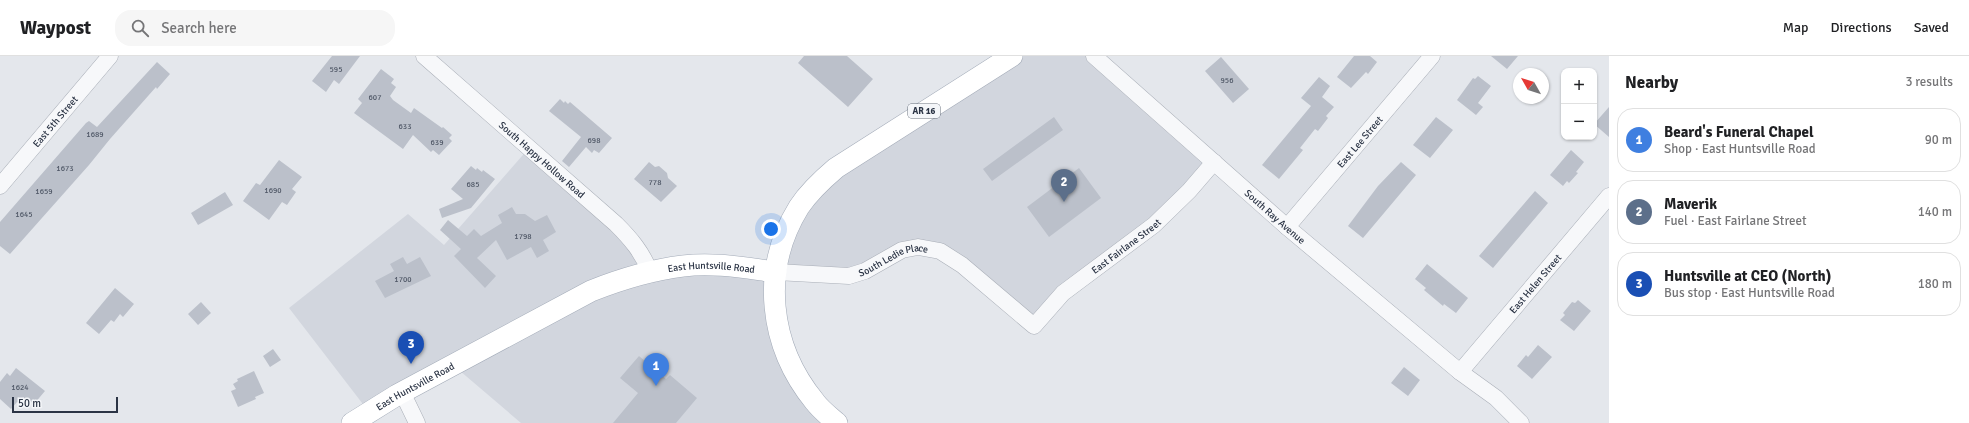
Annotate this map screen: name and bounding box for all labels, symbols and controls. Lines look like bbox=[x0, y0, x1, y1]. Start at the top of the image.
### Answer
search box bbox=[115, 10, 395, 46]
text: Waypost bbox=[20, 16, 91, 40]
icon: search bbox=[129, 17, 151, 39]
text: Search here bbox=[161, 19, 237, 37]
text: Map bbox=[1783, 19, 1809, 36]
text: Directions bbox=[1831, 19, 1892, 36]
text: Saved bbox=[1914, 19, 1949, 36]
house number: 595 bbox=[330, 64, 342, 74]
north arrow bbox=[1513, 68, 1549, 104]
map controls bbox=[1561, 68, 1597, 140]
button: + bbox=[1561, 68, 1597, 104]
text: Nearby bbox=[1625, 72, 1678, 93]
text: 3 results bbox=[1905, 74, 1953, 90]
house number: 956 bbox=[1221, 75, 1233, 85]
house number: 607 bbox=[369, 92, 381, 102]
street label: East 5th Street bbox=[31, 93, 81, 150]
road number: AR 16 bbox=[908, 104, 940, 118]
button: − bbox=[1561, 104, 1597, 140]
street label: East Lee Street bbox=[1335, 114, 1386, 171]
street label: South Happy Hollow Road bbox=[496, 119, 587, 201]
house number: 633 bbox=[399, 121, 411, 131]
text: Beard's Funeral Chapel bbox=[1664, 123, 1814, 141]
house number: 1689 bbox=[86, 129, 104, 139]
text: 1 bbox=[1635, 132, 1643, 148]
text: 90 m bbox=[1925, 132, 1952, 148]
house number: 698 bbox=[588, 135, 600, 145]
house number: 639 bbox=[431, 137, 443, 147]
text: Shop · East Huntsville Road bbox=[1664, 141, 1816, 157]
house number: 1673 bbox=[56, 163, 74, 173]
pin: 2 bbox=[1051, 169, 1077, 202]
house number: 778 bbox=[649, 177, 661, 187]
house number: 685 bbox=[467, 179, 479, 189]
house number: 1690 bbox=[264, 185, 282, 195]
house number: 1659 bbox=[35, 186, 53, 196]
street label: South Ray Avenue bbox=[1242, 187, 1307, 247]
text: Maverik bbox=[1664, 195, 1717, 213]
text: 2 bbox=[1635, 204, 1643, 220]
text: 140 m bbox=[1918, 204, 1952, 220]
house number: 1645 bbox=[15, 209, 33, 219]
text: Fuel · East Fairlane Street bbox=[1664, 213, 1807, 229]
street label: East Fairlane Street bbox=[1089, 216, 1164, 277]
your location bbox=[761, 219, 781, 239]
house number: 1798 bbox=[514, 231, 532, 241]
street label: South Ledie Place bbox=[857, 242, 929, 280]
street label: East Helen Street bbox=[1507, 252, 1565, 316]
street label: East Huntsville Road bbox=[667, 260, 756, 276]
text: Huntsville at CEO (North) bbox=[1664, 267, 1831, 285]
house number: 1700 bbox=[394, 274, 412, 284]
text: 3 bbox=[1635, 276, 1643, 292]
text: 180 m bbox=[1918, 276, 1952, 292]
text: Bus stop · East Huntsville Road bbox=[1664, 285, 1835, 301]
pin: 3 bbox=[398, 331, 424, 364]
pin: 1 bbox=[643, 353, 669, 386]
street label: East Huntsville Road bbox=[374, 360, 457, 414]
house number: 1624 bbox=[11, 382, 29, 392]
scale bar bbox=[12, 395, 118, 414]
text: 50 m bbox=[18, 397, 41, 410]

